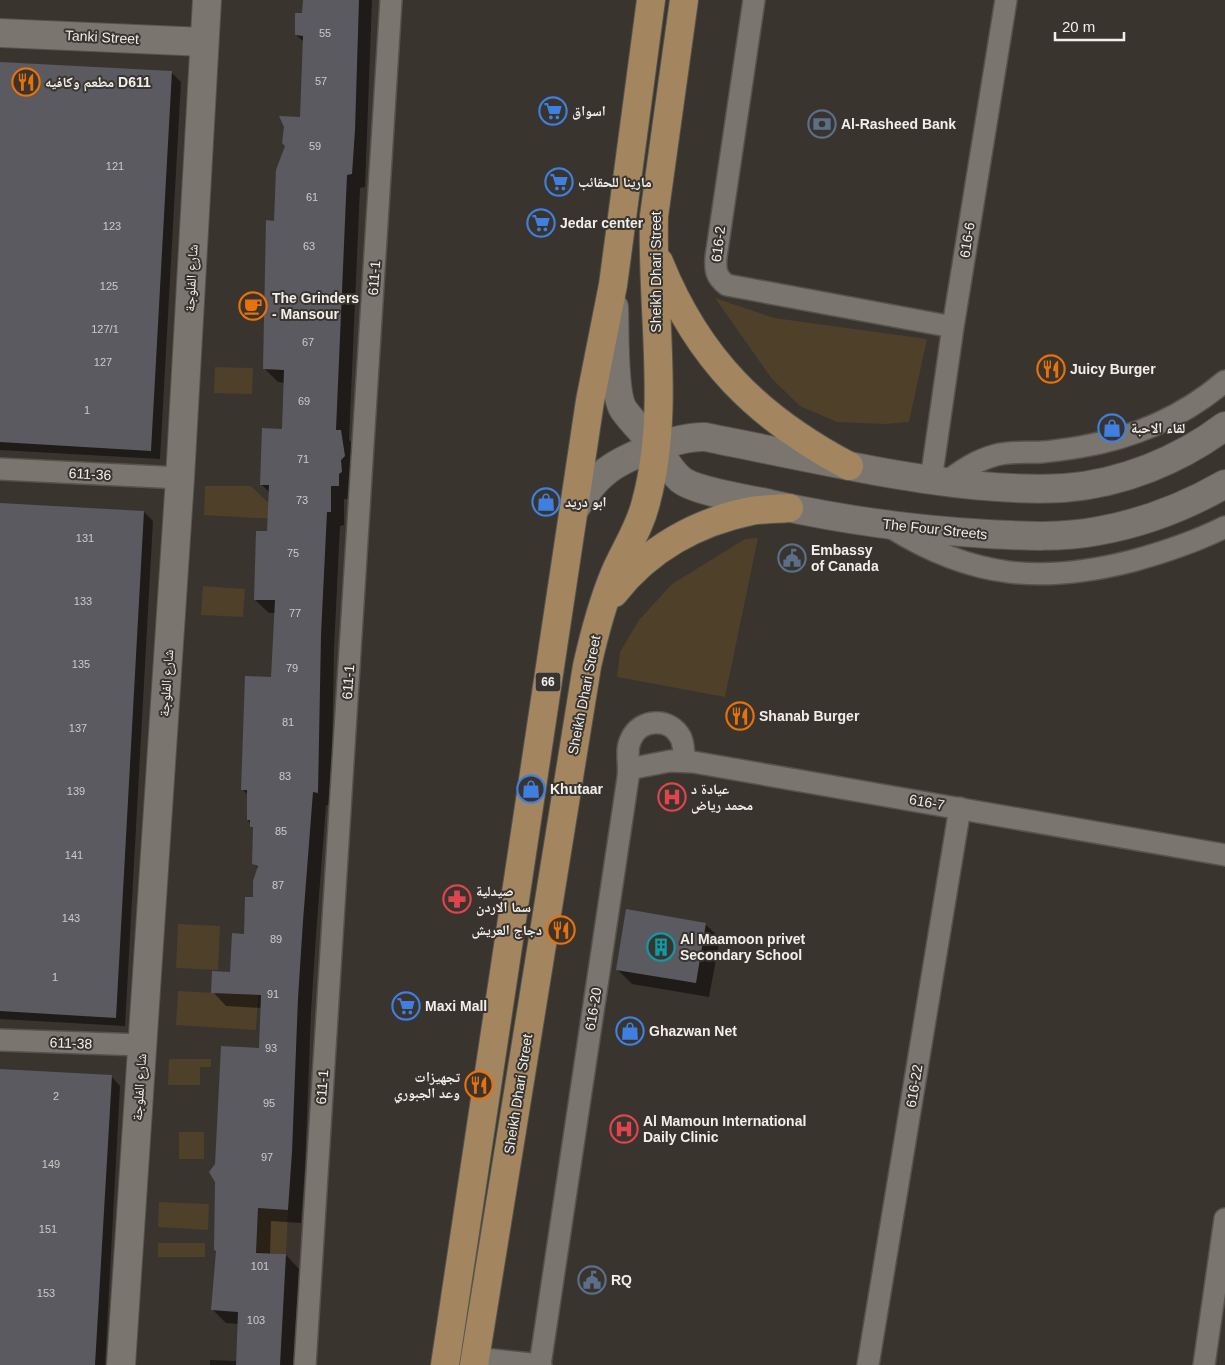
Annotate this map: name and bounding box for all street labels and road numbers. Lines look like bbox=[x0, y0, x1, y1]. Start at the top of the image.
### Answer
street label: Tanki Street bbox=[65, 27, 139, 47]
street label: Sheikh Dhari Street bbox=[648, 211, 664, 333]
street label: 616-6 bbox=[956, 221, 978, 259]
street label: 616-2 bbox=[708, 225, 728, 263]
street label: شارع الفلوجة bbox=[181, 244, 203, 312]
street label: 611-1 bbox=[365, 260, 383, 296]
street label: 611-36 bbox=[68, 465, 112, 483]
street label: The Four Streets bbox=[882, 516, 988, 542]
street label: Sheikh Dhari Street bbox=[565, 634, 603, 756]
street label: شارع الفلوجة bbox=[156, 649, 178, 717]
street label: 611-1 bbox=[339, 664, 357, 700]
road number: 66 bbox=[536, 672, 560, 692]
street label: 616-7 bbox=[908, 791, 946, 813]
street label: 616-20 bbox=[582, 986, 604, 1032]
street label: Sheikh Dhari Street bbox=[501, 1033, 535, 1155]
street label: 611-38 bbox=[49, 1034, 93, 1052]
street label: شارع الفلوجة bbox=[129, 1053, 151, 1121]
street label: 616-22 bbox=[903, 1063, 925, 1109]
street label: 611-1 bbox=[313, 1069, 331, 1105]

